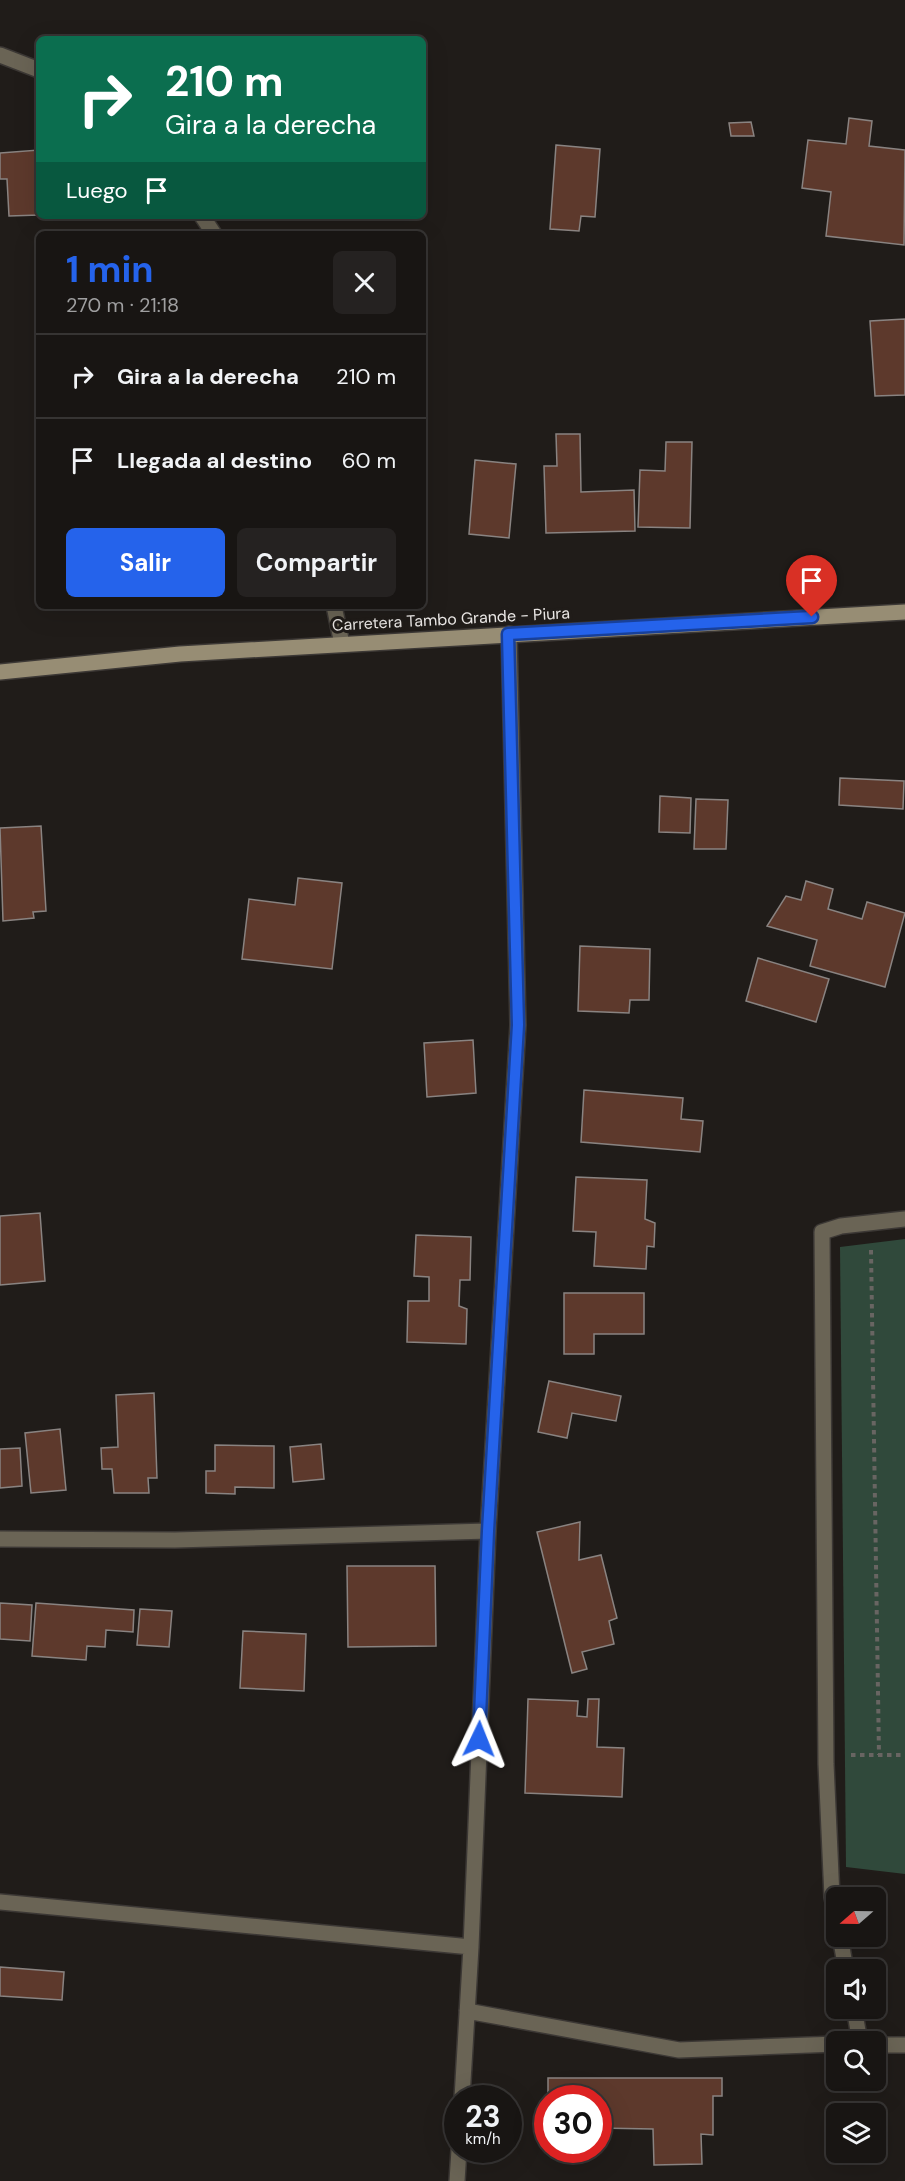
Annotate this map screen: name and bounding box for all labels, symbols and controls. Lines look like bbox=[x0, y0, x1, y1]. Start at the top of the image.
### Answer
text: 210 m bbox=[165, 54, 283, 109]
icon: right bbox=[66, 60, 144, 138]
text: Gira a la derecha bbox=[165, 107, 376, 142]
icon: arrive bbox=[140, 174, 173, 207]
text: Luego bbox=[66, 176, 128, 205]
text: 1 min bbox=[66, 246, 154, 293]
button: close bbox=[333, 251, 396, 314]
text: 270 m · 21:18 bbox=[66, 292, 179, 318]
icon: right bbox=[66, 360, 99, 393]
text: Gira a la derecha bbox=[117, 362, 299, 391]
text: 210 m bbox=[336, 362, 396, 391]
icon: arrive bbox=[66, 444, 99, 477]
text: Llegada al destino bbox=[117, 446, 312, 475]
text: 60 m bbox=[342, 446, 396, 475]
button: Salir bbox=[66, 528, 225, 597]
button: Compartir bbox=[237, 528, 396, 597]
pin bbox=[786, 555, 837, 617]
icon: arrive bbox=[795, 564, 828, 597]
street label: Carretera Tambo Grande - Piura bbox=[332, 602, 570, 636]
position arrow bbox=[447, 1707, 511, 1771]
north arrow bbox=[826, 1887, 886, 1947]
map controls bbox=[826, 1887, 886, 2163]
button: sound bbox=[826, 1959, 886, 2019]
button: search bbox=[826, 2031, 886, 2091]
speed limit sign: 30 bbox=[534, 2085, 612, 2163]
text: 23 bbox=[465, 2097, 501, 2136]
button: layers bbox=[826, 2103, 886, 2163]
text: km/h bbox=[465, 2129, 501, 2149]

